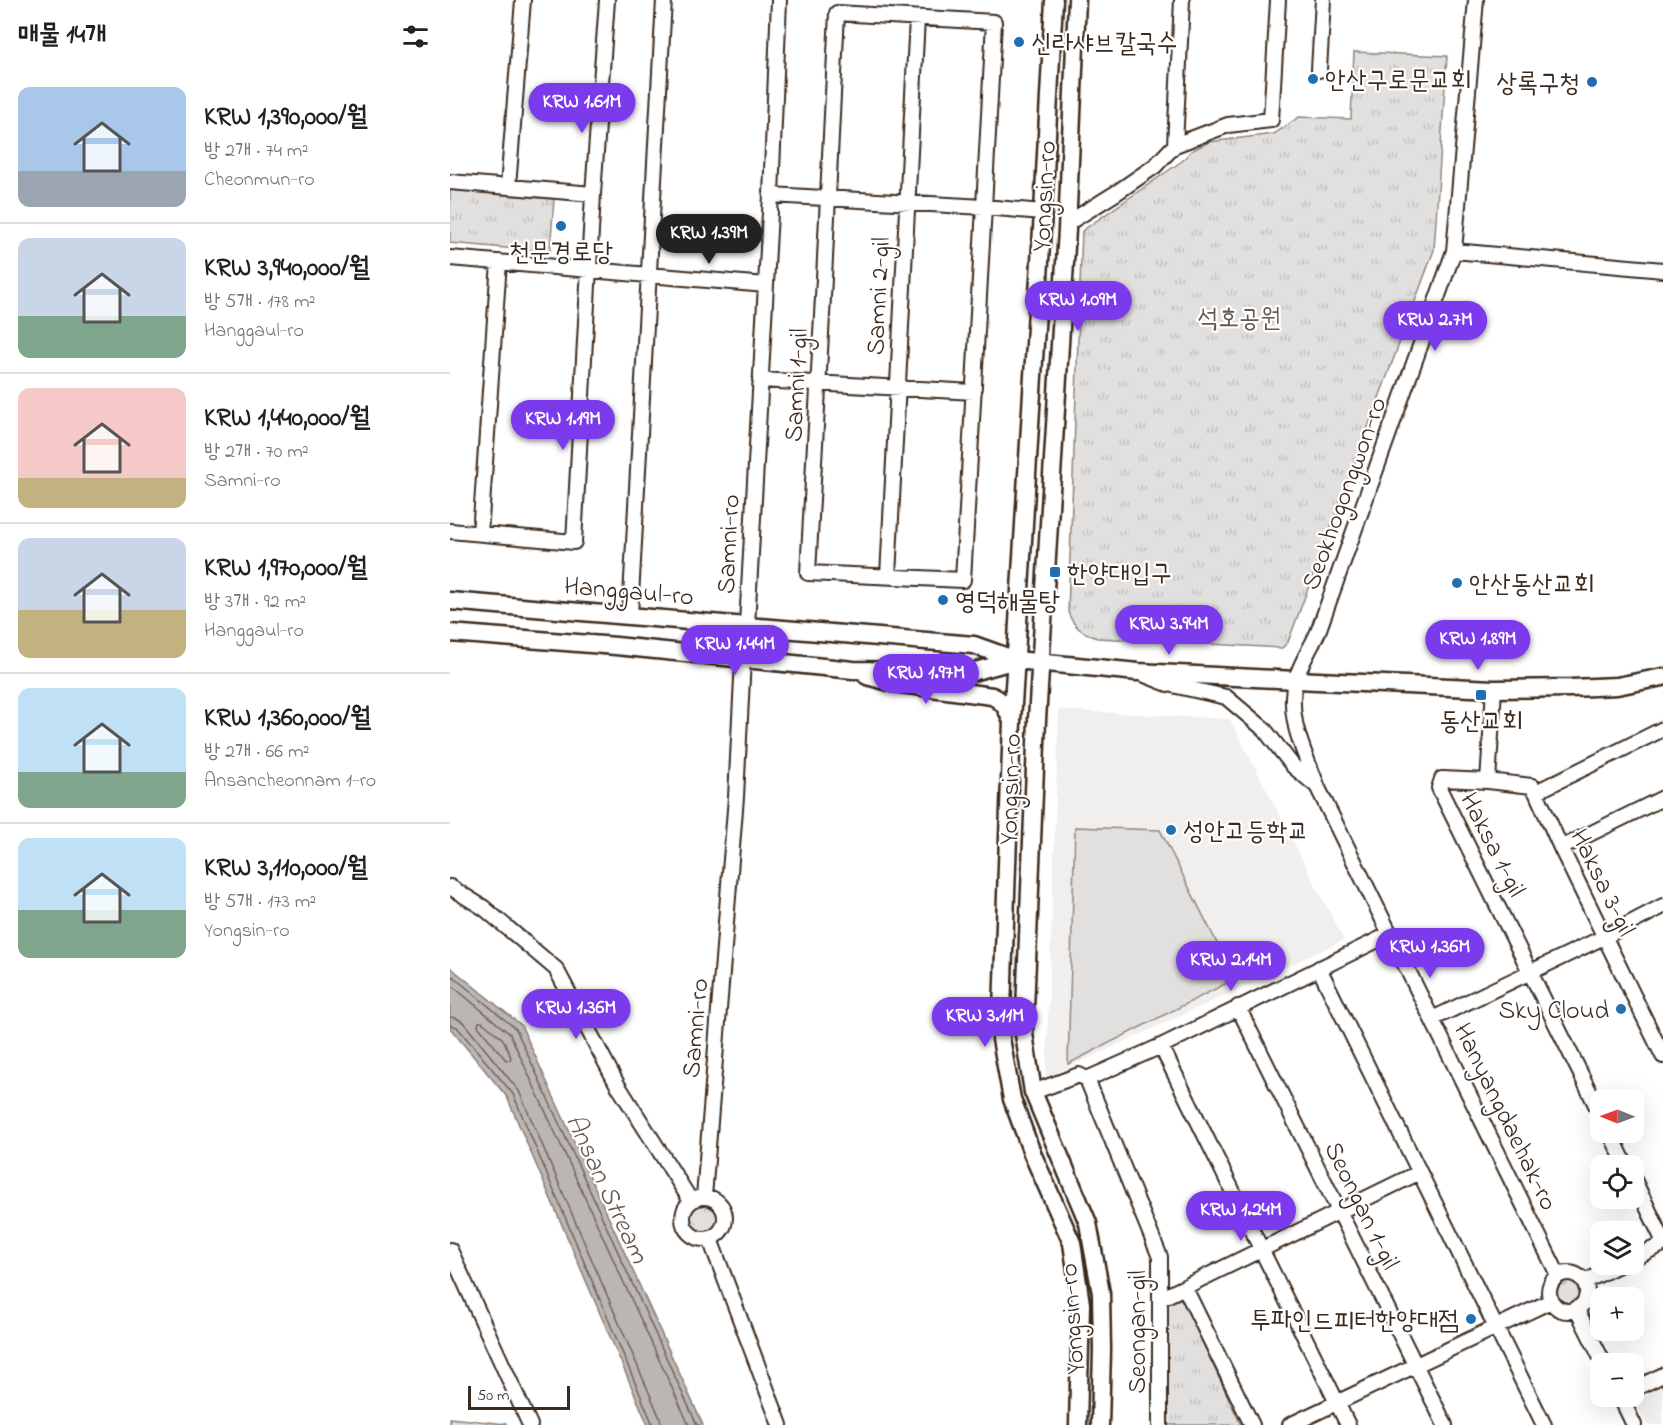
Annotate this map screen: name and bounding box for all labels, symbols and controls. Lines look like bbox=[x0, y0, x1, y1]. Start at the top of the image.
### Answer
text: 매물 14개 bbox=[18, 17, 106, 55]
icon: filters bbox=[399, 20, 432, 53]
place label: 신라샤브칼국수 bbox=[1031, 26, 1177, 64]
marker: 신라샤브칼국수 bbox=[1012, 35, 1026, 49]
place label: 안산구로문교회 bbox=[1325, 63, 1471, 101]
place label: 상록구청 bbox=[1496, 66, 1580, 104]
marker: 안산구로문교회 bbox=[1306, 72, 1320, 86]
marker: 상록구청 bbox=[1585, 75, 1599, 89]
pin: KRW 1.61M bbox=[513, 83, 651, 134]
text: KRW 1.61M bbox=[543, 88, 622, 117]
text: KRW 1,390,000/월 bbox=[204, 99, 367, 137]
icon: home bbox=[66, 111, 138, 183]
text: 방 2개 · 74 m² bbox=[204, 137, 308, 166]
street label: Yongsin-ro bbox=[1024, 140, 1068, 253]
text: Cheonmun-ro bbox=[204, 166, 315, 195]
pin: KRW 1.39M bbox=[640, 214, 778, 265]
marker: 천문경로당 bbox=[554, 219, 568, 233]
text: KRW 1.39M bbox=[670, 219, 748, 248]
place label: 천문경로당 bbox=[509, 235, 613, 273]
street label: Samni 2-gil bbox=[858, 236, 902, 356]
text: KRW 3,940,000/월 bbox=[204, 250, 370, 288]
icon: home bbox=[66, 262, 138, 334]
pin: KRW 1.09M bbox=[1009, 281, 1147, 332]
text: KRW 1.09M bbox=[1039, 286, 1117, 315]
text: 방 5개 · 178 m² bbox=[204, 288, 315, 317]
park label: 석호공원 bbox=[1197, 301, 1281, 339]
pin: KRW 2.7M bbox=[1373, 301, 1497, 352]
text: KRW 2.7M bbox=[1397, 306, 1473, 335]
text: Hanggaul-ro bbox=[204, 317, 304, 346]
street label: Samni 1-gil bbox=[776, 327, 820, 443]
street label: Seokhogongwon-ro bbox=[1293, 392, 1398, 596]
text: KRW 1,440,000/월 bbox=[204, 400, 370, 438]
pin: KRW 1.19M bbox=[494, 400, 632, 451]
text: KRW 1.19M bbox=[525, 405, 601, 434]
icon: home bbox=[66, 412, 138, 484]
text: 방 2개 · 70 m² bbox=[204, 438, 309, 467]
text: Samni-ro bbox=[204, 467, 281, 496]
street label: Samni-ro bbox=[708, 493, 752, 595]
text: KRW 1,970,000/월 bbox=[204, 550, 367, 588]
place label: 한양대입구 bbox=[1067, 556, 1172, 594]
icon: home bbox=[66, 562, 138, 634]
marker: 한양대입구 bbox=[1048, 565, 1062, 579]
place label: 안산동산교회 bbox=[1469, 567, 1595, 605]
street label: Hanggaul-ro bbox=[562, 568, 695, 618]
marker: 안산동산교회 bbox=[1450, 576, 1464, 590]
place label: 영덕해물탕 bbox=[955, 584, 1060, 622]
text: 방 3개 · 92 m² bbox=[204, 588, 306, 617]
marker: 영덕해물탕 bbox=[936, 593, 950, 607]
pin: KRW 3.94M bbox=[1100, 605, 1238, 656]
text: KRW 3.94M bbox=[1129, 610, 1209, 639]
text: Hanggaul-ro bbox=[204, 617, 304, 646]
pin: KRW 1.89M bbox=[1409, 620, 1547, 671]
pin: KRW 1.44M bbox=[666, 625, 804, 676]
text: KRW 1.89M bbox=[1439, 625, 1517, 654]
text: KRW 1.44M bbox=[695, 630, 775, 659]
pin: KRW 1.97M bbox=[857, 654, 995, 705]
text: KRW 1.97M bbox=[887, 659, 965, 688]
marker: 동산교회 bbox=[1474, 688, 1488, 702]
text: KRW 1,360,000/월 bbox=[204, 700, 371, 738]
place label: 동산교회 bbox=[1439, 704, 1523, 742]
icon: home bbox=[66, 712, 138, 784]
street label: Yongsin-ro bbox=[991, 733, 1033, 845]
text: 방 2개 · 66 m² bbox=[204, 738, 309, 767]
text: Ansancheonnam 1-ro bbox=[204, 767, 376, 796]
street label: Haksa 1-gil bbox=[1449, 786, 1534, 904]
place label: 성안고등학교 bbox=[1183, 814, 1309, 852]
marker: 성안고등학교 bbox=[1164, 823, 1178, 837]
street label: Haksa 3-gil bbox=[1559, 823, 1644, 944]
text: KRW 3,110,000/월 bbox=[204, 850, 368, 888]
icon: home bbox=[66, 862, 138, 934]
text: 방 5개 · 173 m² bbox=[204, 888, 316, 917]
text: Yongsin-ro bbox=[204, 917, 290, 946]
pin: KRW 1.36M bbox=[1361, 928, 1499, 979]
text: KRW 1.36M bbox=[1390, 933, 1470, 962]
pin: KRW 2.14M bbox=[1162, 941, 1300, 992]
text: KRW 2.14M bbox=[1190, 946, 1272, 975]
street label: Samni-ro bbox=[674, 977, 720, 1080]
pin: KRW 1.36M bbox=[507, 989, 645, 1040]
place label: Sky Cloud bbox=[1498, 993, 1609, 1031]
text: KRW 1.36M bbox=[536, 994, 616, 1023]
pin: KRW 3.11M bbox=[916, 997, 1054, 1048]
text: KRW 3.11M bbox=[946, 1002, 1024, 1031]
marker: Sky Cloud bbox=[1614, 1002, 1628, 1016]
street label: Hanyangdaehak-ro bbox=[1442, 1017, 1566, 1217]
north arrow bbox=[1590, 1089, 1644, 1143]
map controls bbox=[1590, 1089, 1644, 1407]
water label: Ansan Stream bbox=[554, 1108, 658, 1271]
street label: Seongan 1-gil bbox=[1313, 1136, 1408, 1277]
button: locate bbox=[1590, 1155, 1644, 1209]
pin: KRW 1.24M bbox=[1172, 1191, 1310, 1242]
text: KRW 1.24M bbox=[1200, 1196, 1282, 1225]
button: layers bbox=[1590, 1221, 1644, 1275]
street label: Yongsin-ro bbox=[1051, 1262, 1097, 1376]
street label: Seongan-gil bbox=[1120, 1270, 1158, 1394]
button: + bbox=[1590, 1287, 1644, 1341]
place label: 투파인드피터한양대점 bbox=[1250, 1303, 1459, 1341]
marker: 투파인드피터한양대점 bbox=[1464, 1312, 1478, 1326]
button: − bbox=[1590, 1353, 1644, 1407]
scale bar bbox=[468, 1383, 570, 1410]
text: 50 m bbox=[477, 1384, 509, 1408]

